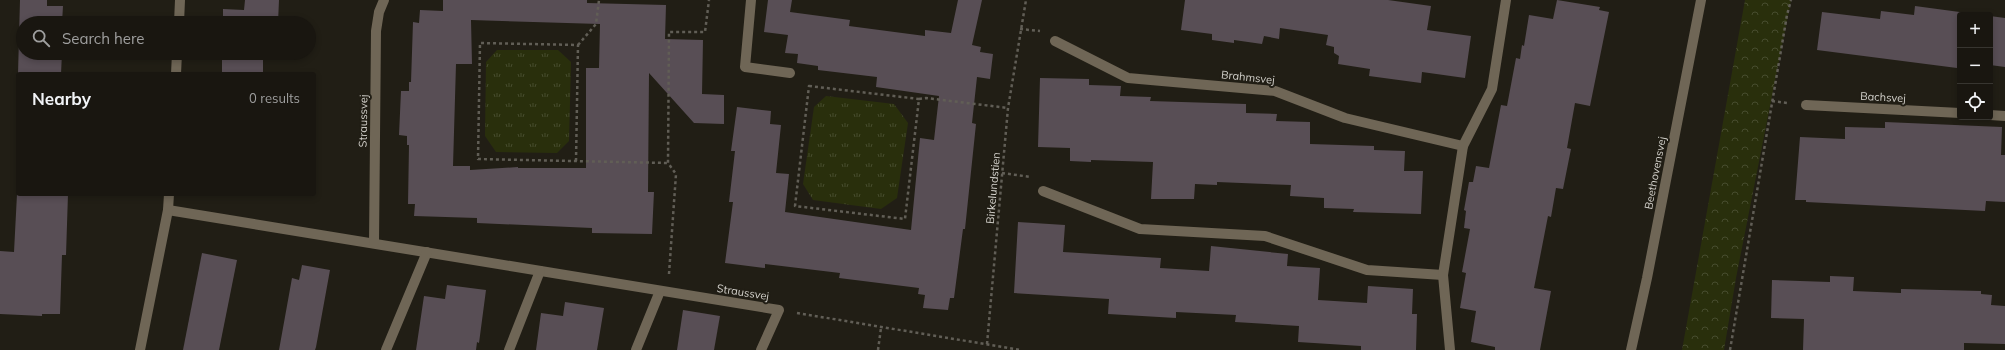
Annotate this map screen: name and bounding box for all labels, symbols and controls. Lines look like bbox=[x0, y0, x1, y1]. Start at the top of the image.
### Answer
map controls bbox=[1957, 12, 1993, 120]
button: + bbox=[1957, 12, 1993, 48]
search box bbox=[16, 16, 316, 60]
icon: search bbox=[30, 27, 52, 49]
text: Search here bbox=[62, 29, 144, 48]
button: − bbox=[1957, 48, 1993, 84]
street label: Brahmsvej bbox=[1220, 67, 1276, 87]
button: locate bbox=[1957, 84, 1993, 120]
text: Nearby bbox=[32, 88, 91, 109]
street label: Bachsvej bbox=[1860, 89, 1906, 105]
text: 0 results bbox=[249, 90, 300, 106]
street label: Straussvej bbox=[356, 95, 370, 147]
street label: Beethovensvej bbox=[1641, 135, 1669, 211]
street label: Birkelundstien bbox=[983, 152, 1003, 224]
street label: Straussvej bbox=[716, 281, 770, 303]

